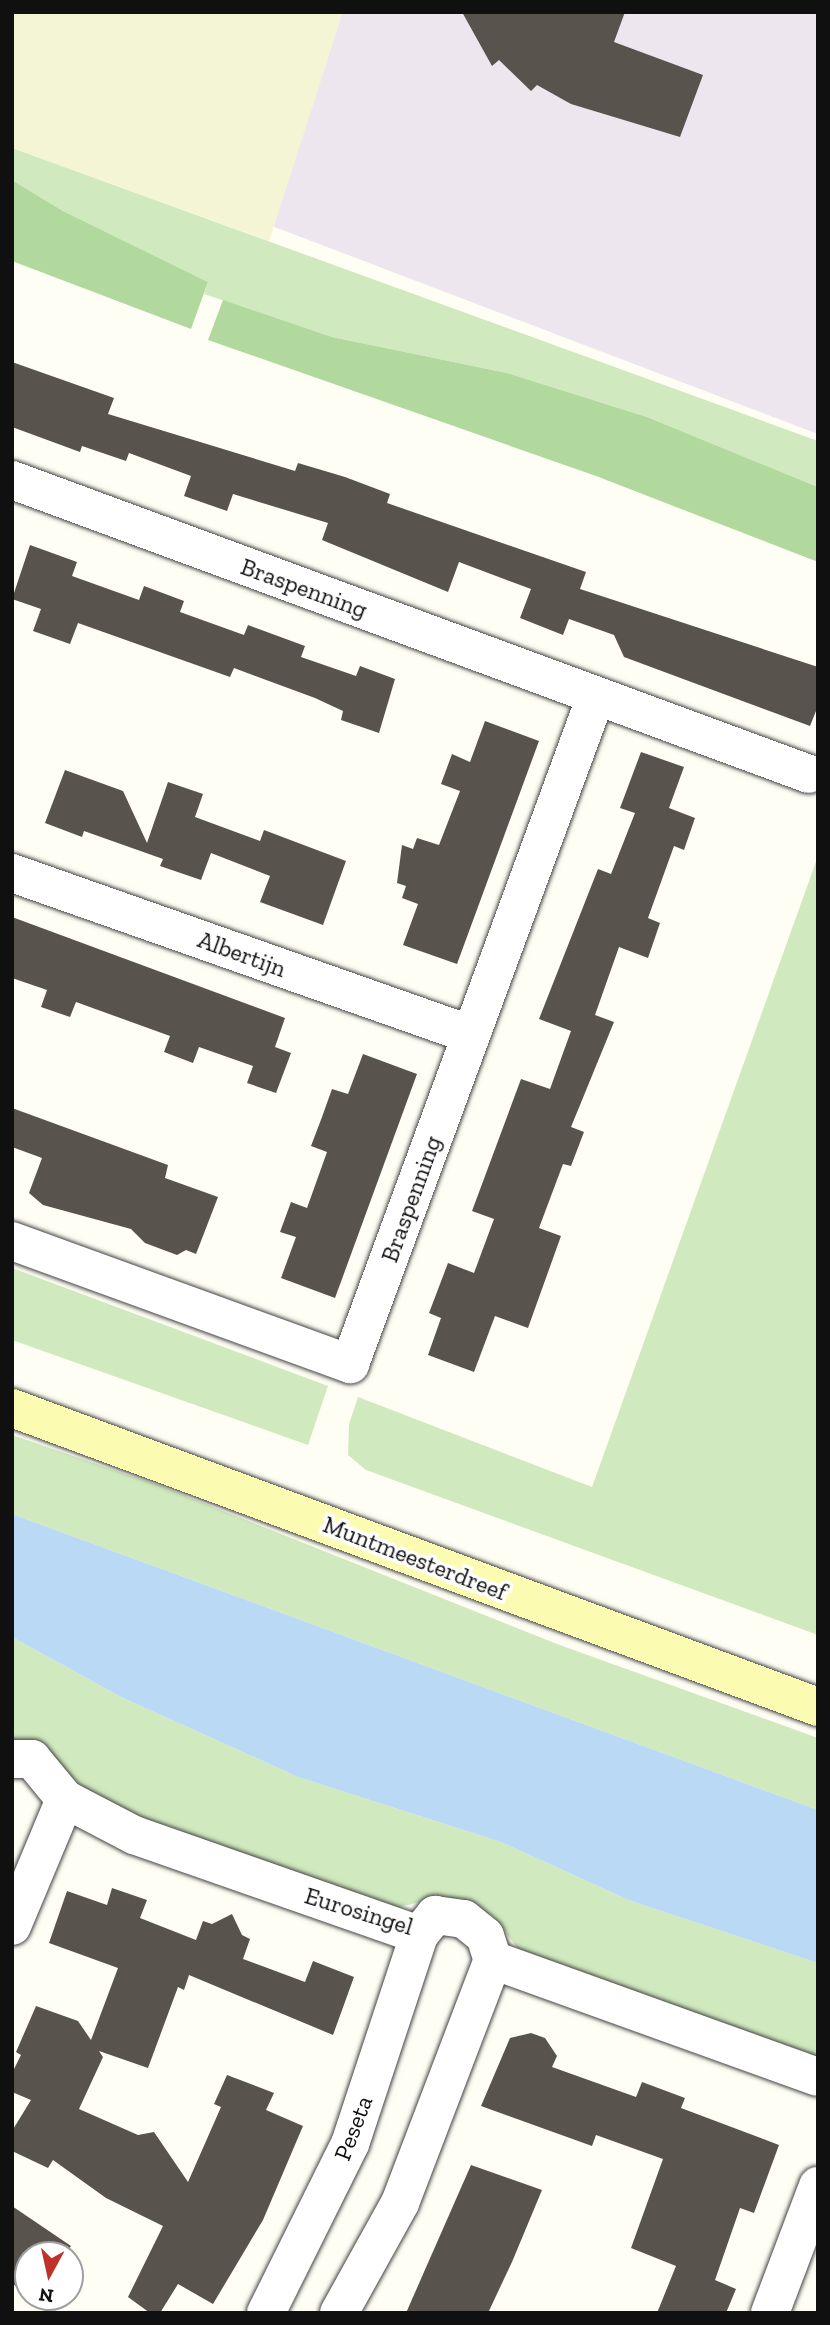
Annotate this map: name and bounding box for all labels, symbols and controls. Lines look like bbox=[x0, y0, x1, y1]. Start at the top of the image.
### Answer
street label: Braspenning bbox=[237, 552, 371, 624]
street label: Albertijn bbox=[194, 925, 290, 983]
street label: Braspenning bbox=[375, 1132, 447, 1266]
street label: Muntmeesterdreef bbox=[319, 1510, 511, 1606]
street label: Eurosingel bbox=[301, 1881, 417, 1941]
street label: Peseta bbox=[328, 2092, 378, 2164]
north arrow bbox=[14, 2241, 84, 2311]
text: N bbox=[38, 2283, 55, 2308]

